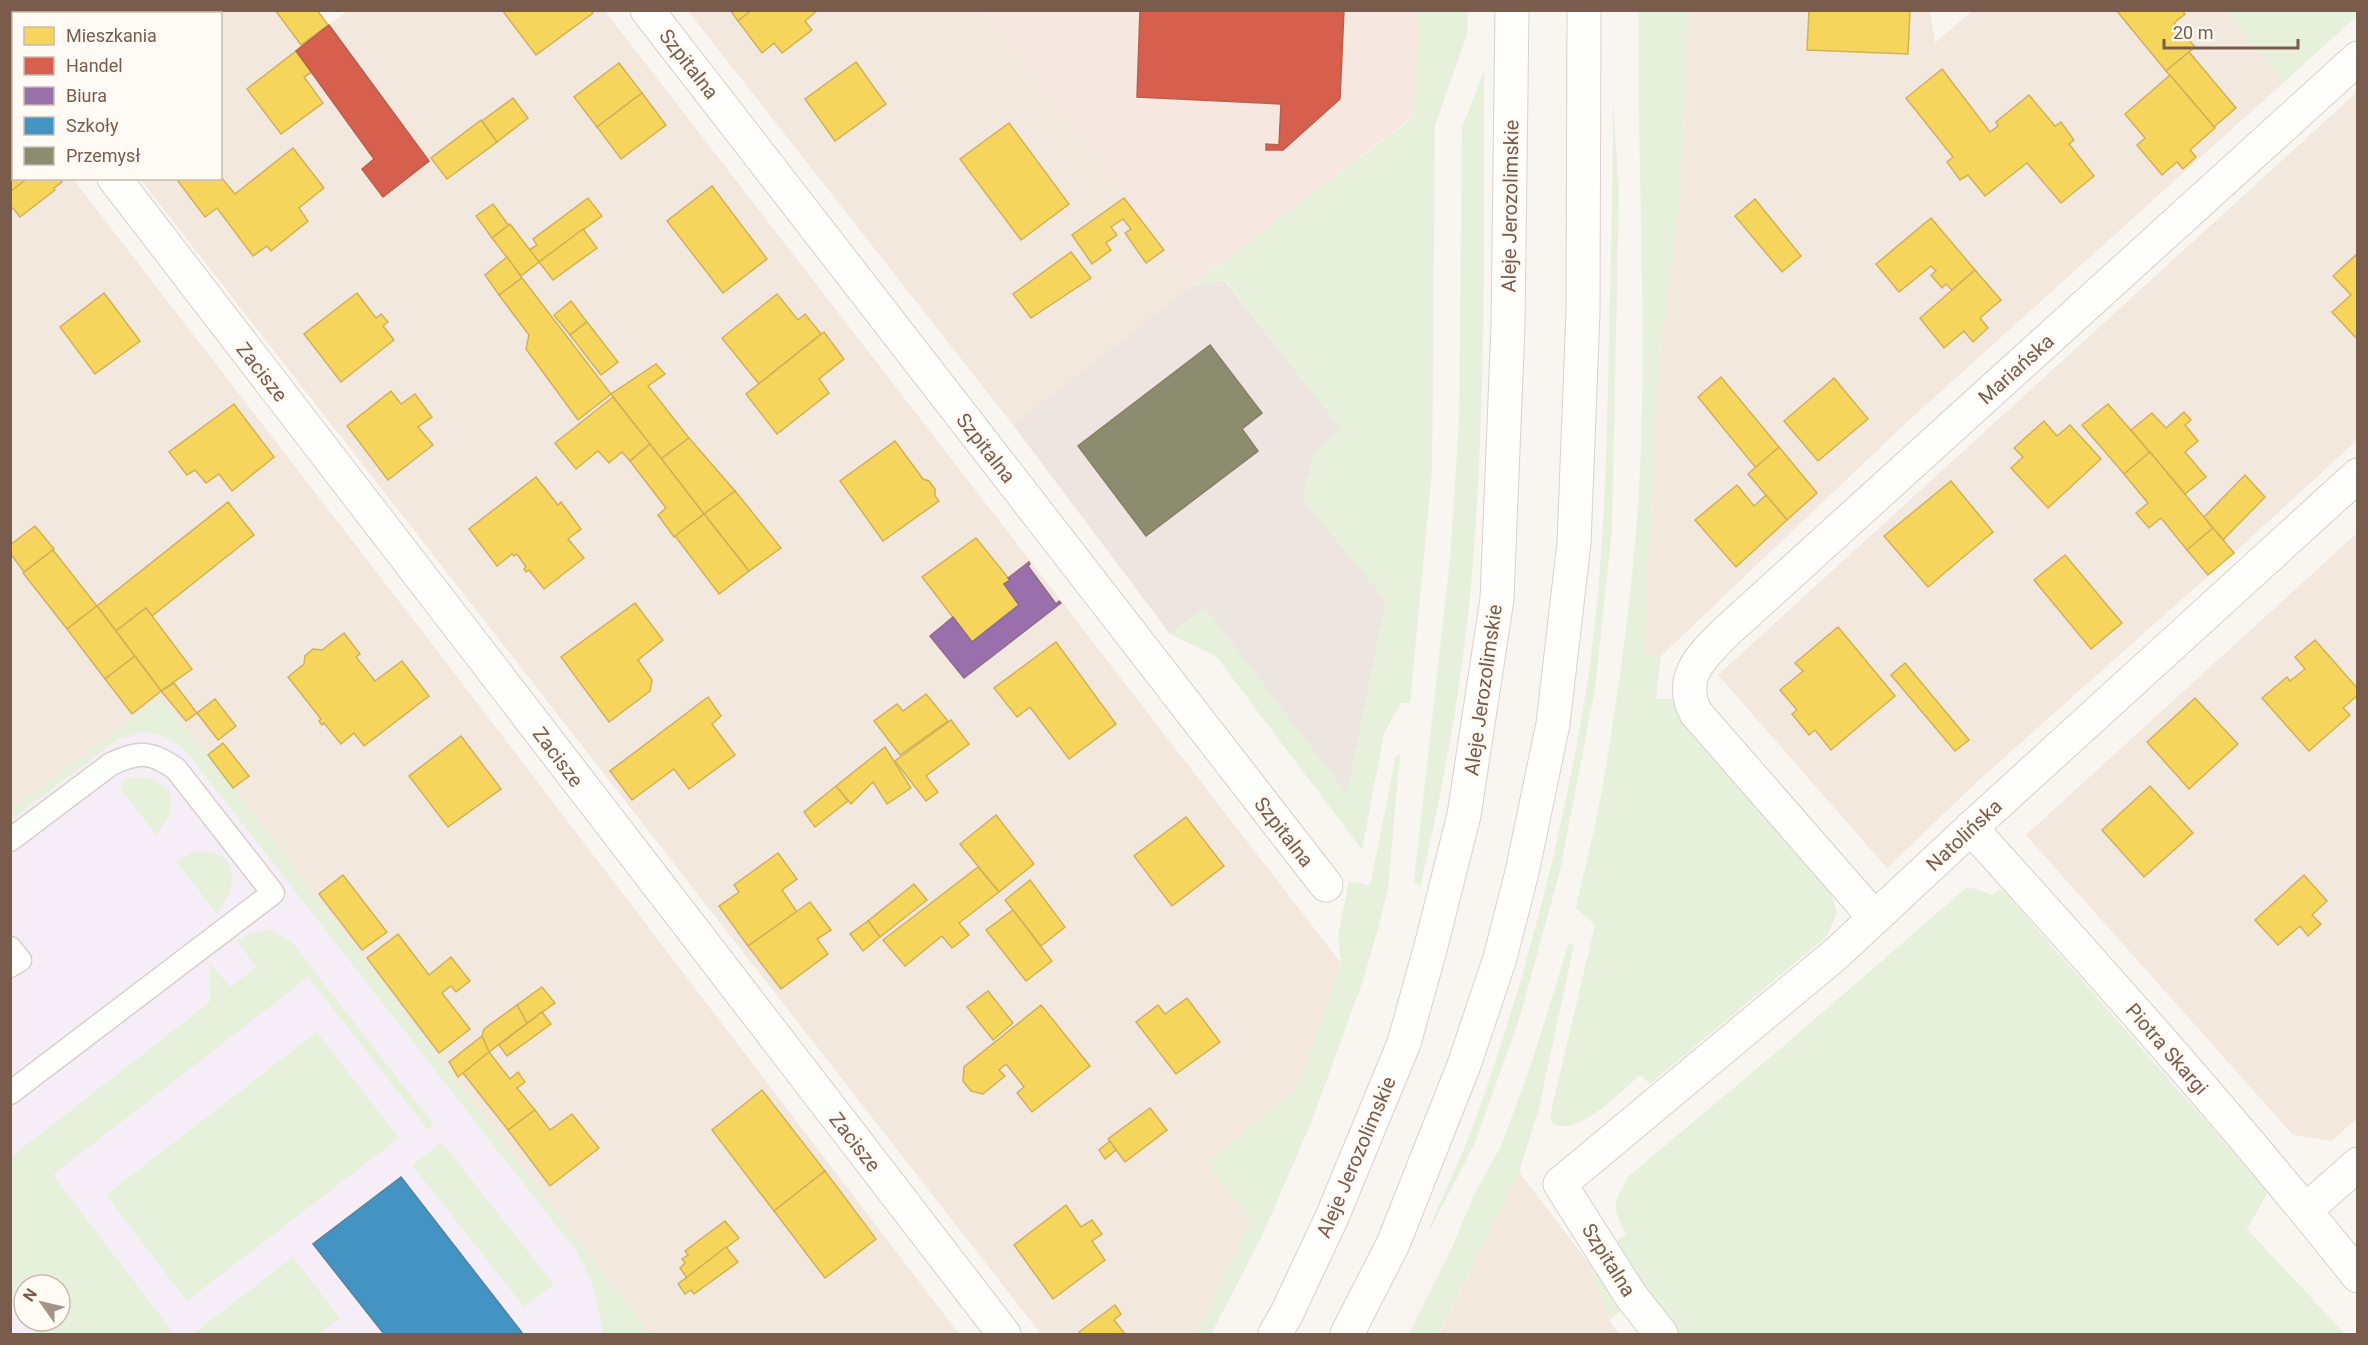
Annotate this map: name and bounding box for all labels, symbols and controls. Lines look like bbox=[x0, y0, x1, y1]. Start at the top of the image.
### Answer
legend bbox=[12, 12, 222, 180]
scale bar bbox=[2164, 12, 2298, 50]
text: 20 m bbox=[2173, 22, 2213, 43]
street label: Szpitalna bbox=[654, 24, 724, 104]
text: Mieszkania bbox=[66, 25, 157, 46]
text: Handel bbox=[66, 55, 123, 76]
text: Biura bbox=[66, 85, 107, 106]
text: Szkoły bbox=[66, 115, 119, 136]
street label: Aleje Jerozolimskie bbox=[1496, 119, 1524, 293]
text: Przemysł bbox=[66, 145, 140, 166]
street label: Mariańska bbox=[1973, 329, 2059, 409]
street label: Zacisze bbox=[231, 337, 293, 407]
street label: Szpitalna bbox=[951, 408, 1021, 488]
street label: Aleje Jerozolimskie bbox=[1459, 603, 1507, 777]
street label: Zacisze bbox=[528, 722, 588, 792]
street label: Szpitalna bbox=[1249, 792, 1319, 872]
street label: Natolińska bbox=[1921, 794, 2007, 876]
street label: Piotra Skargi bbox=[2121, 998, 2213, 1100]
street label: Aleje Jerozolimskie bbox=[1311, 1073, 1401, 1241]
street label: Zacisze bbox=[824, 1107, 886, 1177]
street label: Szpitalna bbox=[1577, 1219, 1641, 1301]
north arrow bbox=[12, 1273, 72, 1333]
text: N bbox=[19, 1285, 41, 1305]

